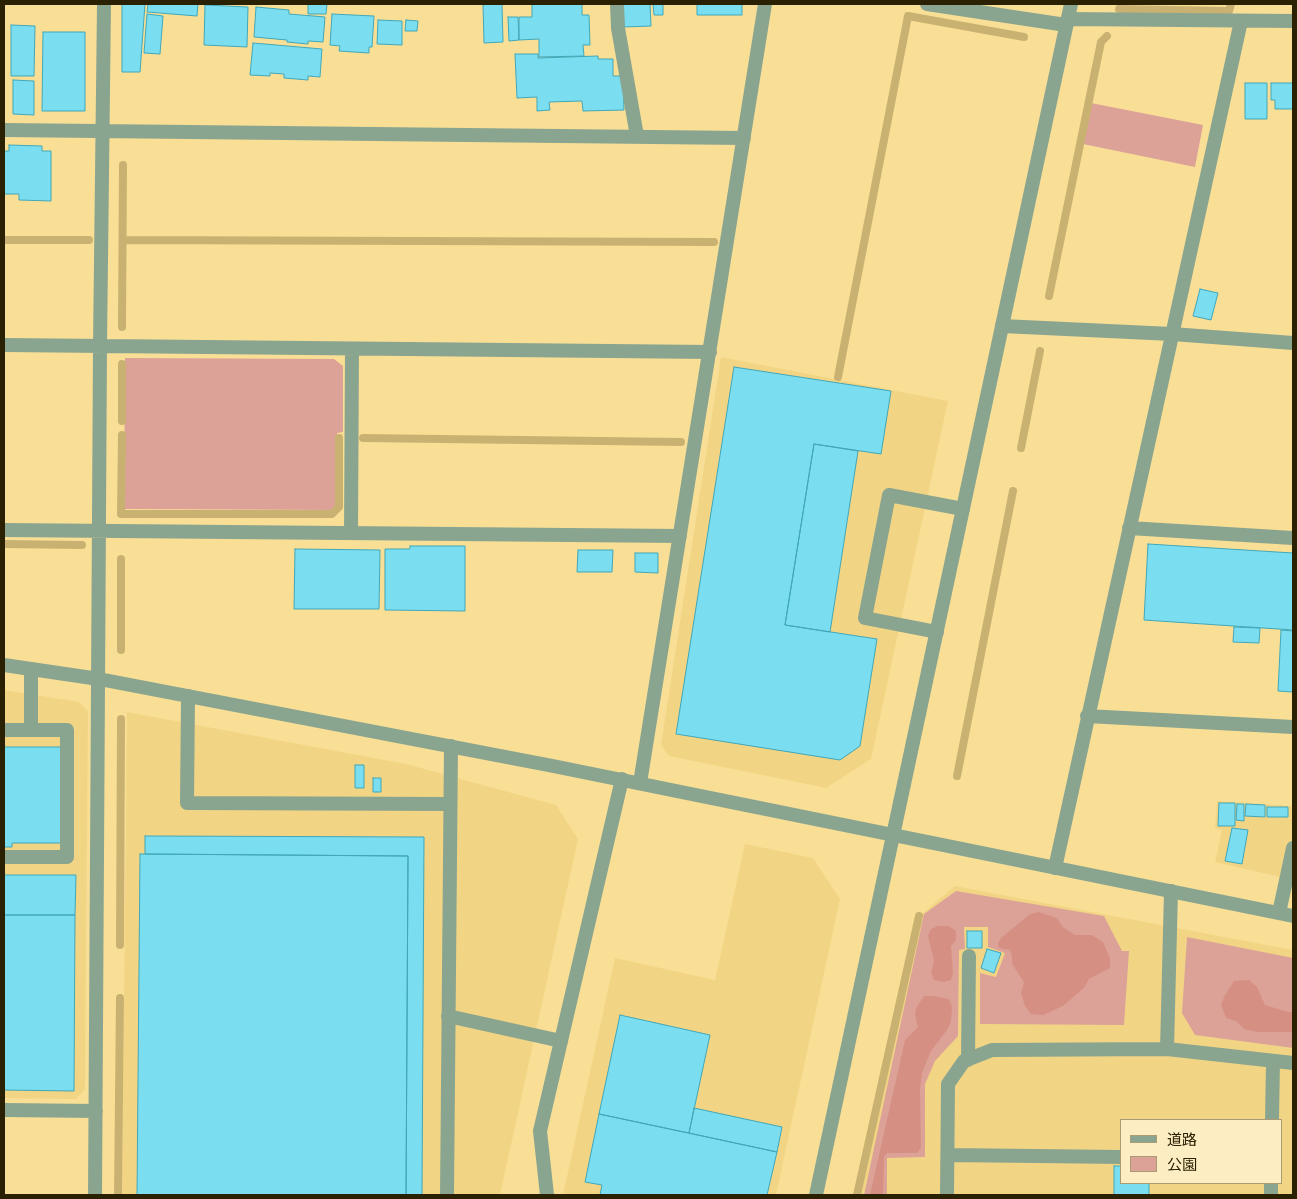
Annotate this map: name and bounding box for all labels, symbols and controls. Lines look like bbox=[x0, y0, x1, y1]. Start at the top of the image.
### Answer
legend bbox=[1120, 1119, 1282, 1184]
text: 道路 bbox=[1167, 1130, 1197, 1149]
text: 公園 bbox=[1167, 1155, 1197, 1174]

